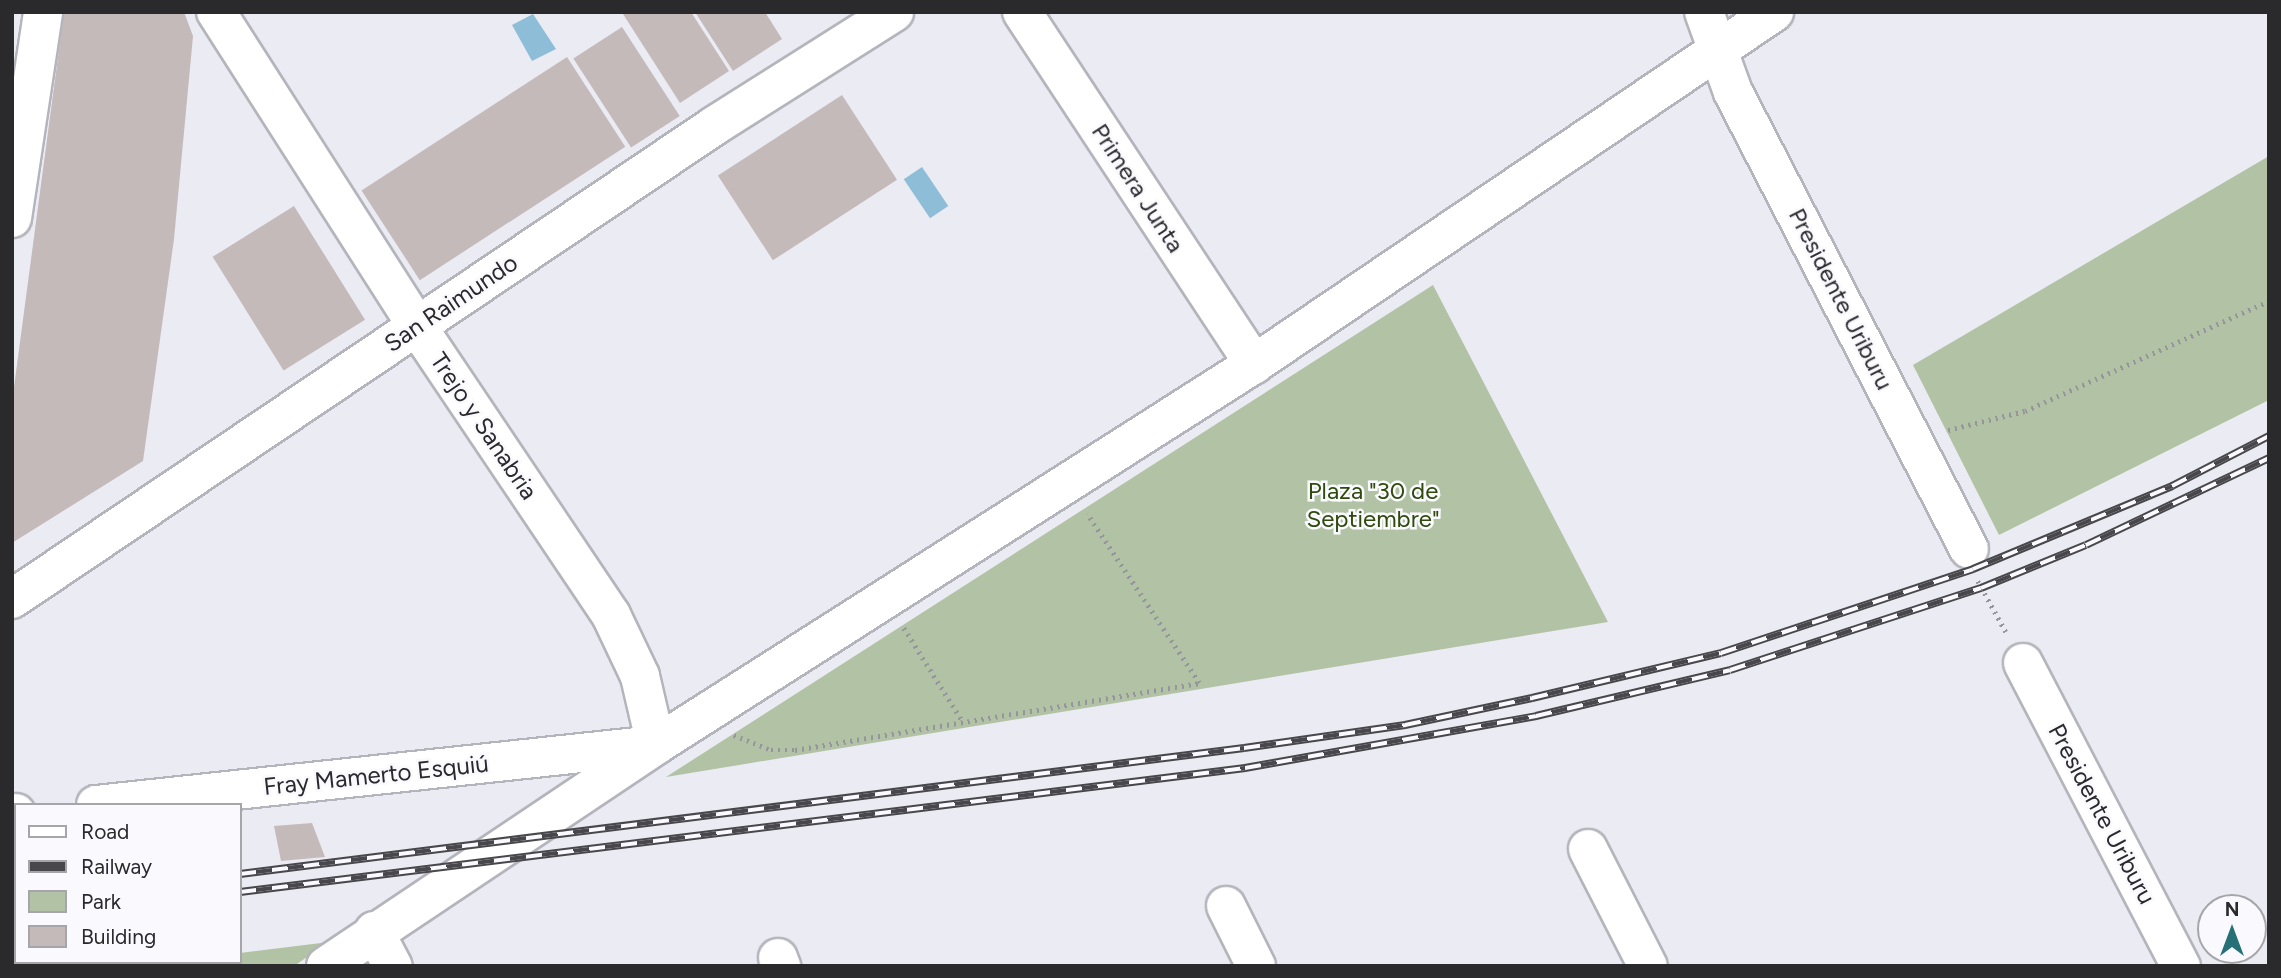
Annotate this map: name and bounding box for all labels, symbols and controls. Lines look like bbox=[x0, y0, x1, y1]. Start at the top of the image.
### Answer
street label: Primera Junta bbox=[1086, 118, 1190, 258]
street label: Presidente Uriburu bbox=[1783, 203, 1899, 395]
street label: San Raimundo bbox=[379, 248, 523, 358]
street label: Trejo y Sanabria bbox=[424, 347, 544, 505]
park label: Plaza "30 de Septiembre" bbox=[1306, 477, 1440, 533]
street label: Presidente Uriburu bbox=[2042, 719, 2162, 909]
street label: Fray Mamerto Esquiú bbox=[262, 749, 490, 801]
legend bbox=[14, 803, 242, 964]
text: Road bbox=[81, 819, 129, 844]
text: Railway bbox=[81, 854, 152, 879]
text: Park bbox=[81, 889, 121, 914]
north arrow bbox=[2197, 894, 2267, 964]
text: N bbox=[2225, 898, 2239, 921]
text: Building bbox=[81, 924, 156, 949]

